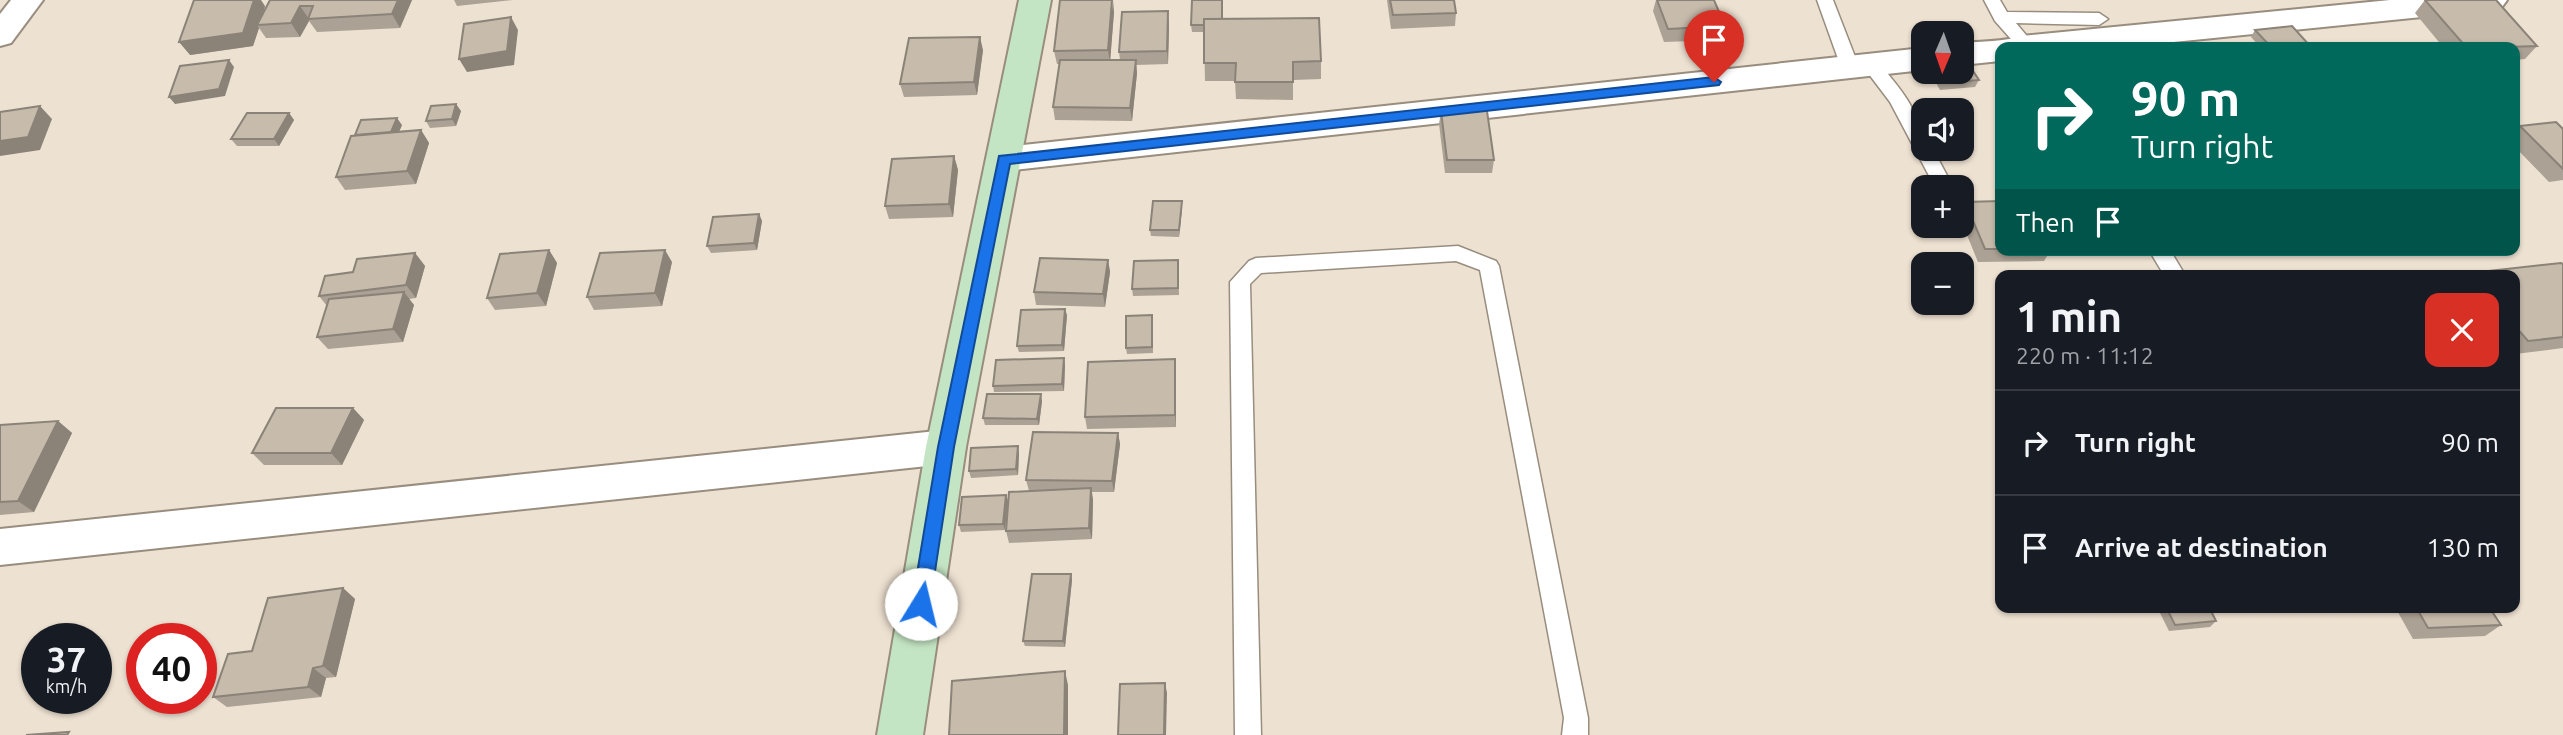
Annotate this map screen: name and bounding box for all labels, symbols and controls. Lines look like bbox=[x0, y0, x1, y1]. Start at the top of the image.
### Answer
pin bbox=[1684, 10, 1744, 82]
icon: arrive bbox=[1695, 21, 1733, 59]
north arrow bbox=[1911, 21, 1974, 84]
map controls bbox=[1911, 21, 1974, 315]
icon: right bbox=[2016, 70, 2107, 161]
text: 90 m bbox=[2131, 70, 2240, 125]
button: sound bbox=[1911, 98, 1974, 161]
text: Turn right bbox=[2131, 128, 2273, 164]
button: + bbox=[1911, 175, 1974, 238]
icon: arrive bbox=[2089, 203, 2127, 241]
text: Then bbox=[2016, 208, 2075, 237]
button: − bbox=[1911, 252, 1974, 315]
text: 1 min bbox=[2016, 293, 2122, 340]
button: close bbox=[2425, 293, 2499, 367]
text: 220 m · 11:12 bbox=[2016, 343, 2154, 368]
icon: right bbox=[2016, 424, 2054, 462]
text: Turn right bbox=[2075, 428, 2196, 457]
text: 90 m bbox=[2441, 428, 2499, 457]
icon: arrive bbox=[2016, 529, 2054, 567]
text: Arrive at destination bbox=[2075, 533, 2328, 562]
text: 130 m bbox=[2427, 533, 2499, 562]
position arrow bbox=[884, 567, 958, 641]
speed limit sign: 40 bbox=[126, 623, 217, 714]
text: 37 bbox=[47, 639, 86, 679]
text: km/h bbox=[46, 676, 87, 696]

